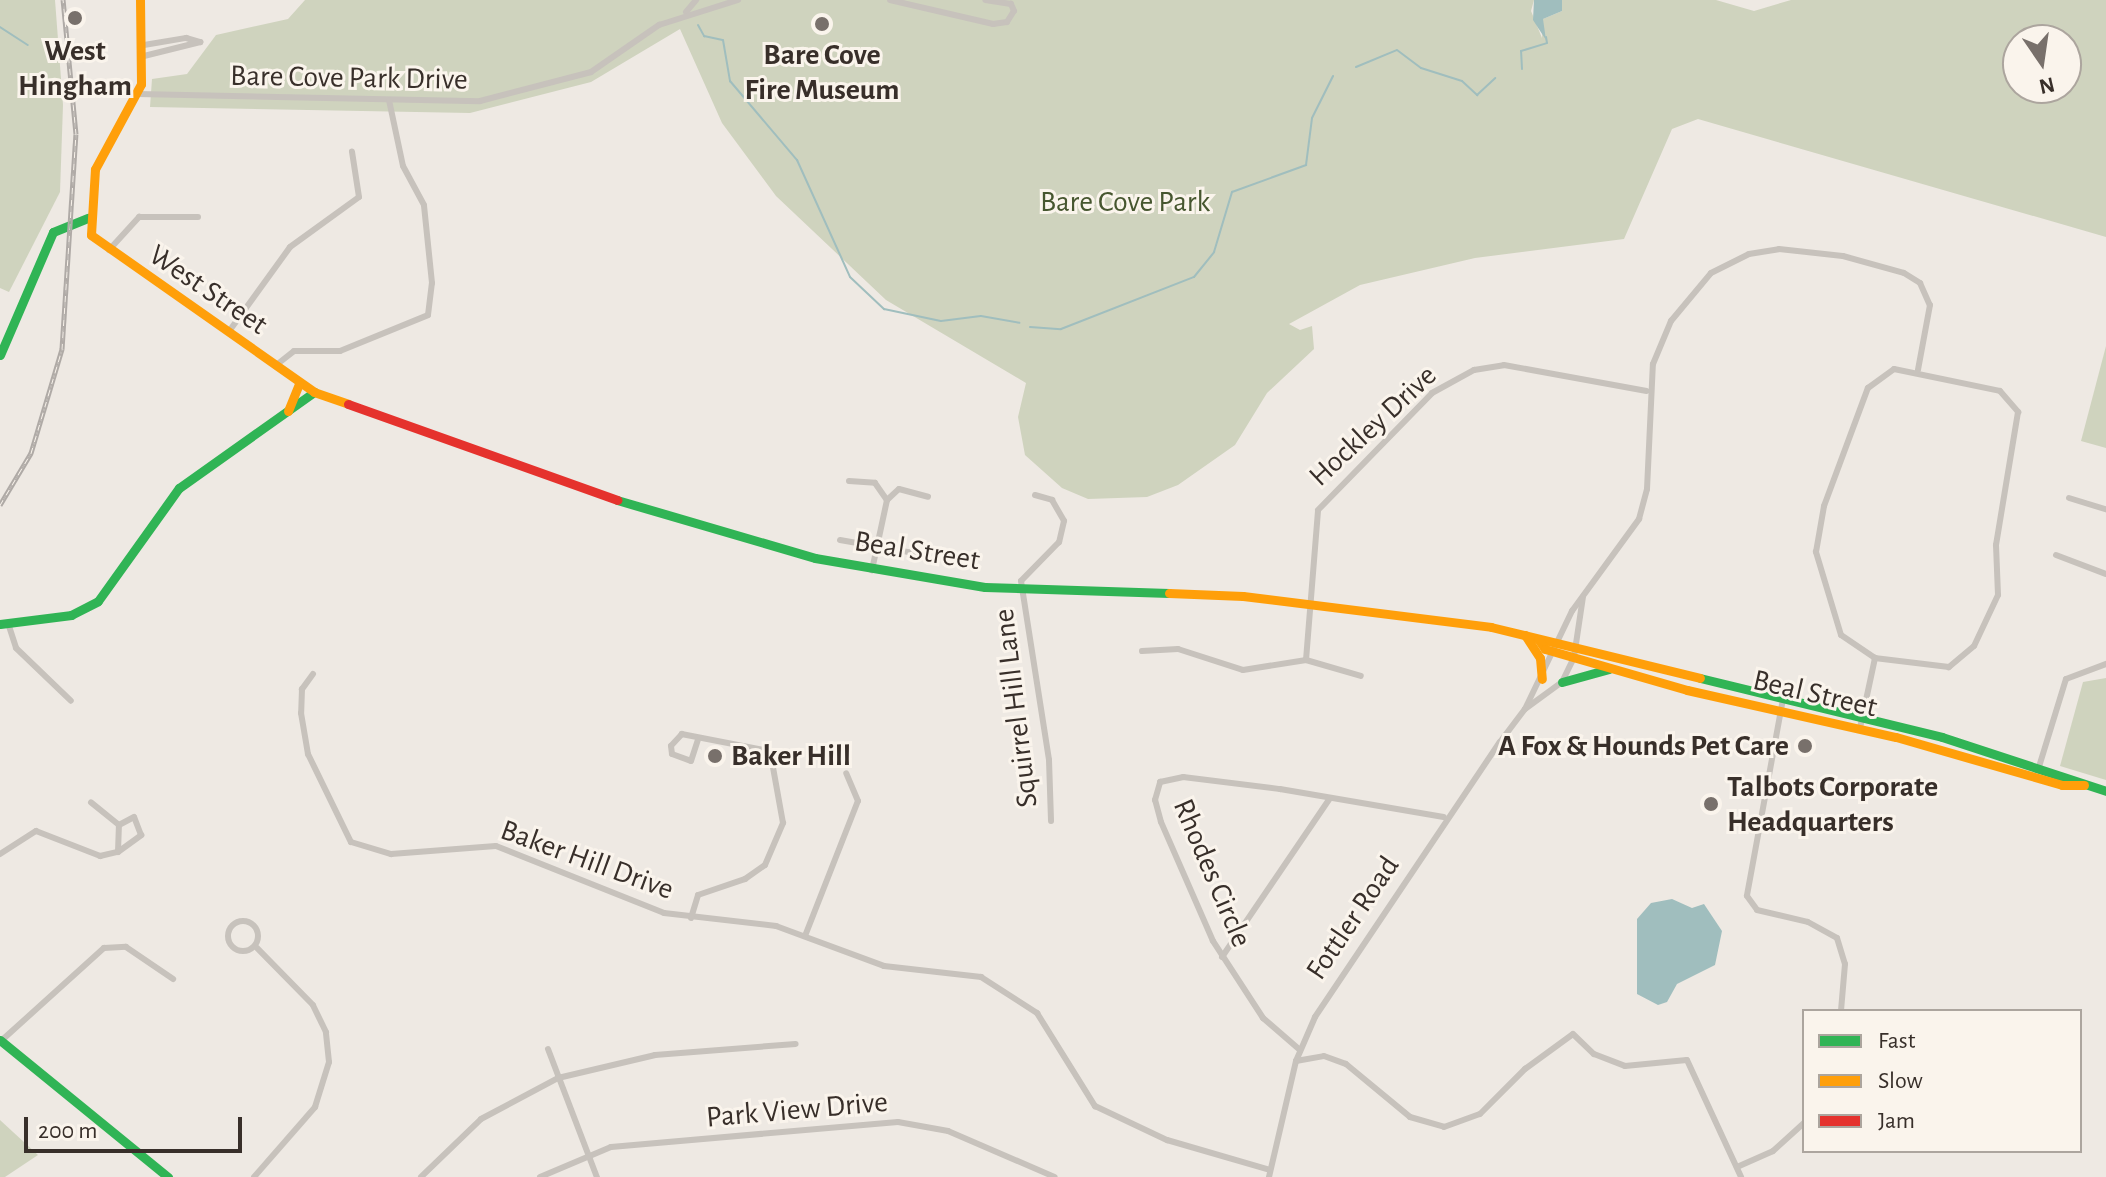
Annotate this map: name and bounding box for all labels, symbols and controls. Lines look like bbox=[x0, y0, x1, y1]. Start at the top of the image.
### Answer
marker: West Hingham bbox=[64, 7, 86, 29]
marker: Bare Cove Fire Museum bbox=[813, 15, 831, 33]
north arrow bbox=[2002, 24, 2082, 104]
place label: West Hingham bbox=[18, 33, 132, 104]
place label: Bare Cove Fire Museum bbox=[744, 37, 900, 108]
street label: Bare Cove Park Drive bbox=[230, 58, 468, 98]
text: N bbox=[2037, 73, 2057, 98]
park label: Bare Cove Park bbox=[1040, 184, 1210, 220]
street label: West Street bbox=[142, 237, 274, 343]
street label: Hockley Drive bbox=[1302, 358, 1444, 494]
street label: Beal Street bbox=[852, 523, 982, 579]
street label: Squirrel Hill Lane bbox=[986, 607, 1046, 809]
street label: Beal Street bbox=[1749, 662, 1881, 726]
place label: A Fox & Hounds Pet Care bbox=[1498, 728, 1789, 764]
marker: A Fox & Hounds Pet Care bbox=[1796, 737, 1814, 755]
place label: Baker Hill bbox=[731, 738, 851, 774]
marker: Baker Hill bbox=[706, 747, 724, 765]
place label: Talbots Corporate Headquarters bbox=[1727, 769, 1938, 840]
street label: Rhodes Circle bbox=[1165, 794, 1259, 952]
marker: Talbots Corporate Headquarters bbox=[1702, 795, 1720, 813]
street label: Baker Hill Drive bbox=[496, 812, 678, 908]
street label: Fottler Road bbox=[1299, 849, 1407, 987]
legend bbox=[1802, 1009, 2082, 1153]
text: Fast bbox=[1878, 1029, 1915, 1053]
text: Slow bbox=[1878, 1069, 1923, 1093]
street label: Park View Drive bbox=[705, 1084, 889, 1136]
scale bar bbox=[28, 1101, 246, 1151]
text: Jam bbox=[1878, 1109, 1915, 1133]
text: 200 m bbox=[38, 1119, 97, 1143]

